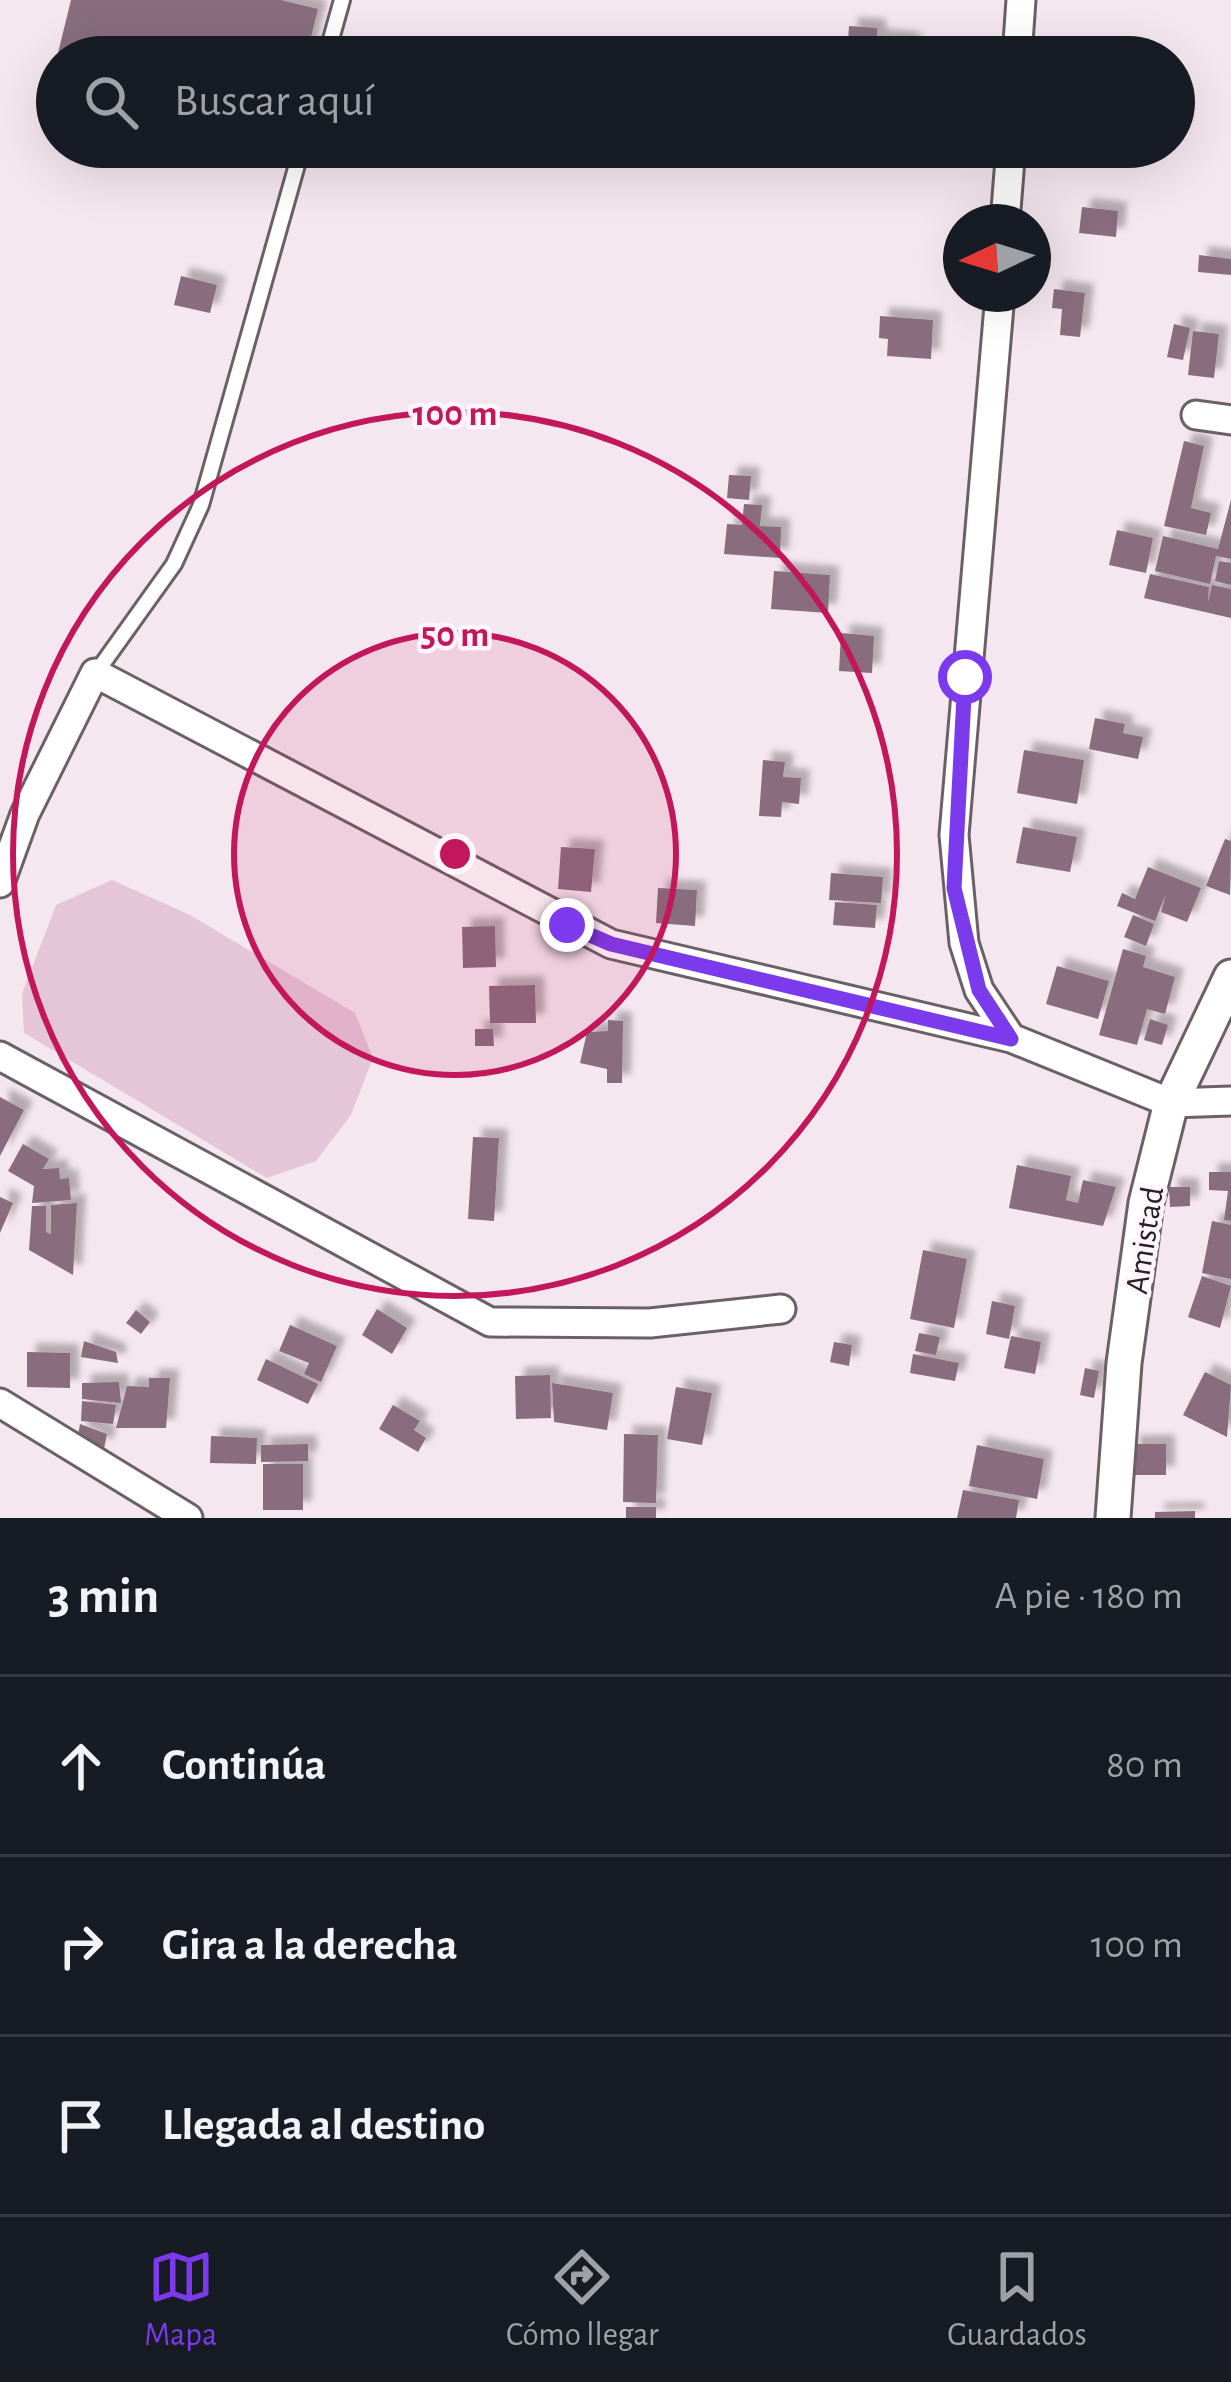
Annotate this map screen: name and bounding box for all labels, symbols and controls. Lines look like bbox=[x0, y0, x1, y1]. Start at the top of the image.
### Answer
search box bbox=[36, 36, 1195, 168]
icon: search bbox=[78, 69, 144, 135]
text: Buscar aquí bbox=[174, 79, 374, 124]
north arrow bbox=[943, 204, 1051, 312]
text: 100 m bbox=[413, 396, 497, 432]
text: 50 m bbox=[421, 617, 489, 653]
route start bbox=[938, 650, 992, 704]
centre of rings bbox=[434, 833, 476, 875]
route end bbox=[540, 898, 594, 952]
street label: Amistad bbox=[1121, 1184, 1170, 1296]
text: 3 min bbox=[48, 1571, 159, 1622]
text: A pie · 180 m bbox=[995, 1577, 1183, 1616]
icon: ahead bbox=[48, 1733, 114, 1799]
text: Continúa bbox=[162, 1743, 326, 1788]
text: 80 m bbox=[1106, 1746, 1183, 1785]
icon: right bbox=[48, 1913, 114, 1979]
text: Gira a la derecha bbox=[162, 1923, 458, 1968]
text: 100 m bbox=[1091, 1926, 1183, 1965]
icon: arrive bbox=[48, 2093, 114, 2159]
text: Llegada al destino bbox=[162, 2103, 485, 2148]
tab: Mapa bbox=[144, 2244, 217, 2356]
tab: Cómo llegar bbox=[506, 2244, 659, 2356]
tab: Guardados bbox=[947, 2244, 1087, 2356]

